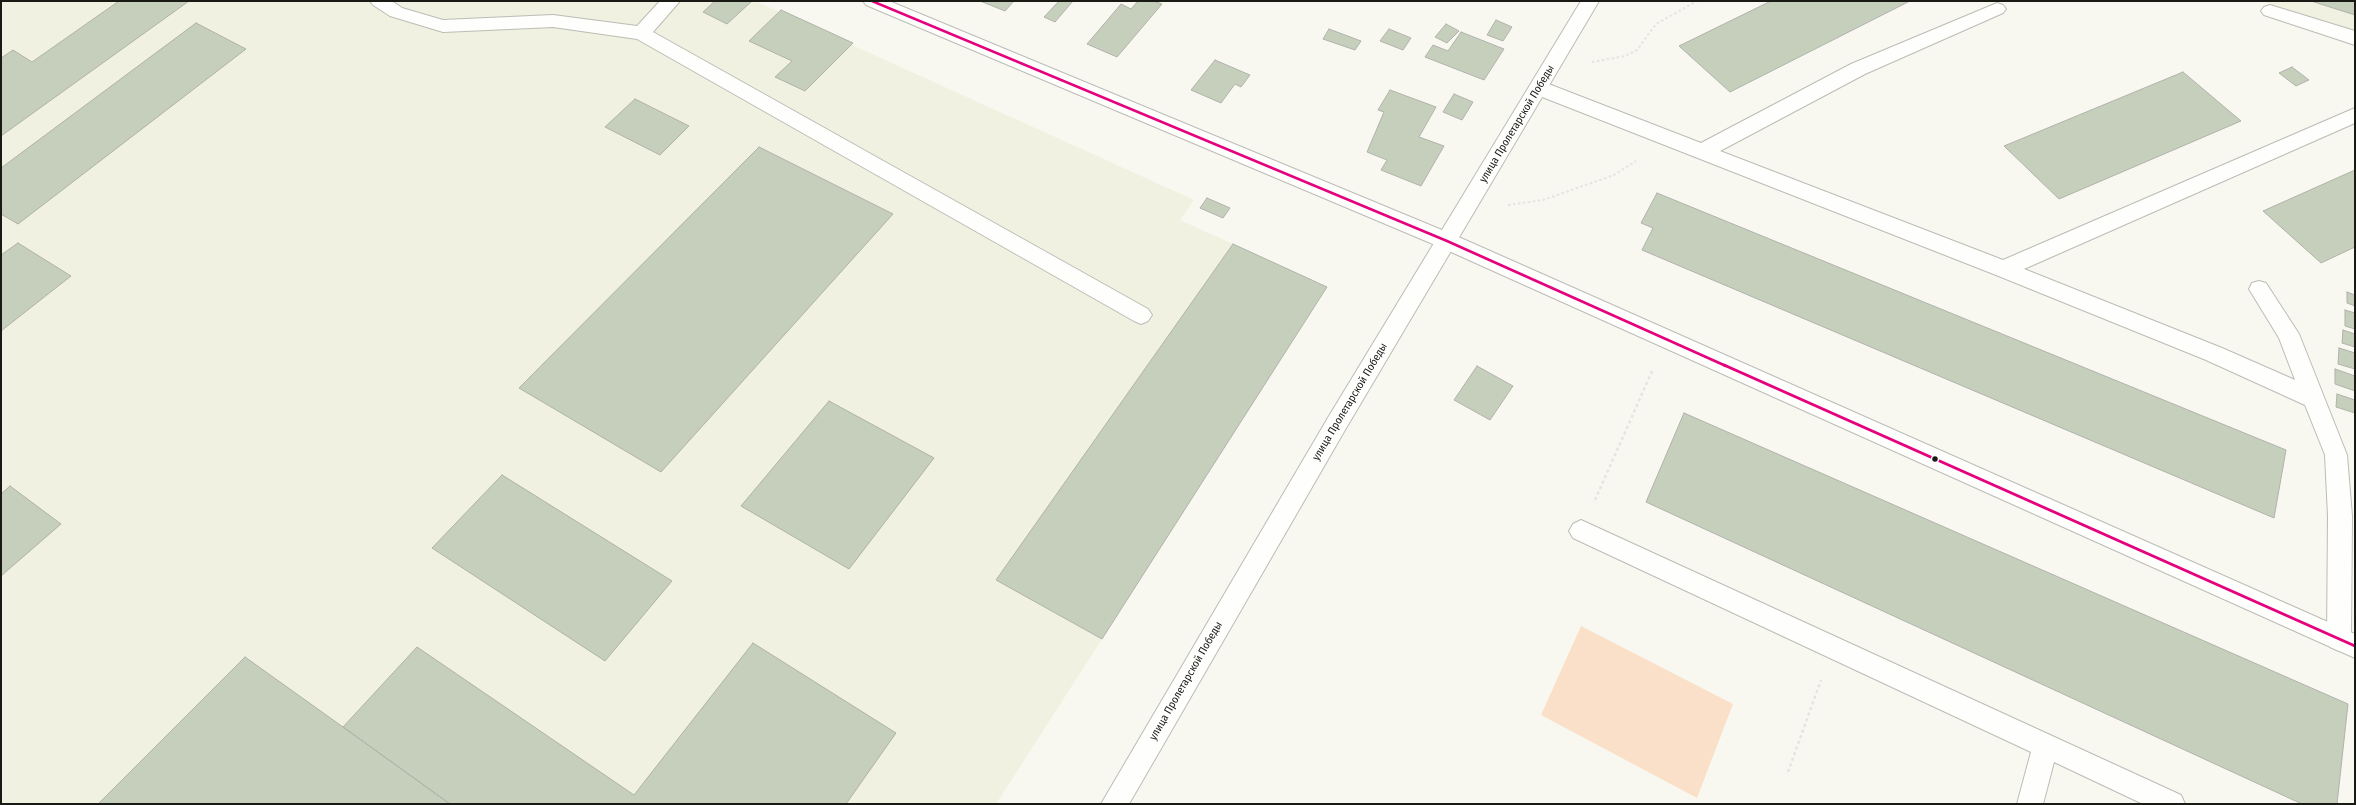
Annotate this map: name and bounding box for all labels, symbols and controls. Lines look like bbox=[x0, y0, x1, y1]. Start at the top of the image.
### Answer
street label: улица Пролетарской Победы bbox=[1477, 63, 1557, 185]
street label: улица Пролетарской Победы bbox=[1310, 341, 1390, 463]
unlabelled marker bbox=[1930, 454, 1940, 464]
street label: улица Пролетарской Победы bbox=[1147, 619, 1225, 743]

